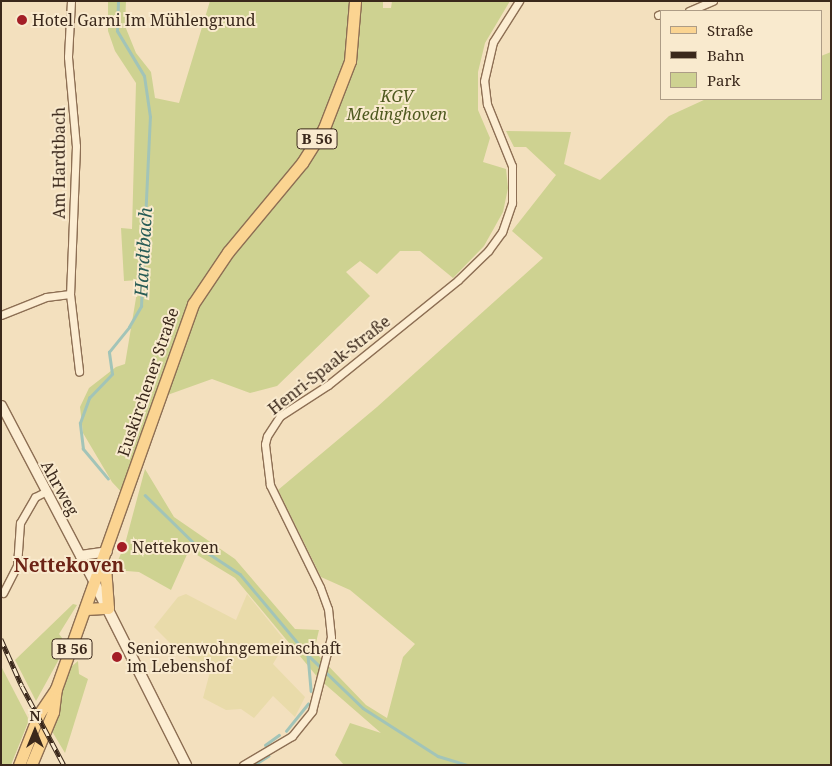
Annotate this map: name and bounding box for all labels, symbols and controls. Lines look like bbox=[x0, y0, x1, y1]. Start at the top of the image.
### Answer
place label: Hotel Garni Im Mühlengrund bbox=[32, 10, 256, 30]
legend bbox=[660, 10, 822, 100]
marker: Hotel Garni Im Mühlengrund bbox=[16, 14, 28, 26]
text: Straße bbox=[707, 20, 753, 40]
text: Bahn bbox=[707, 45, 744, 65]
text: Park bbox=[707, 70, 740, 90]
park label: KGV Medinghoven bbox=[347, 86, 447, 124]
street label: Am Hardtbach bbox=[49, 107, 69, 219]
road number: B 56 bbox=[296, 126, 338, 152]
water label: Hardtbach bbox=[130, 207, 156, 297]
street label: Euskirchener Straße bbox=[114, 305, 182, 459]
street label: Henri-Spaak-Straße bbox=[264, 311, 394, 419]
street label: Ahrweg bbox=[37, 457, 83, 519]
place label: Nettekoven bbox=[132, 537, 219, 557]
marker: Nettekoven bbox=[116, 541, 128, 553]
district label: Nettekoven bbox=[14, 555, 124, 577]
road number: B 56 bbox=[51, 636, 93, 662]
place label: Seniorenwohngemeinschaft im Lebenshof bbox=[127, 638, 341, 676]
marker: Seniorenwohngemeinschaft im Lebenshof bbox=[111, 651, 123, 663]
north arrow bbox=[10, 706, 60, 756]
text: N bbox=[29, 706, 41, 725]

